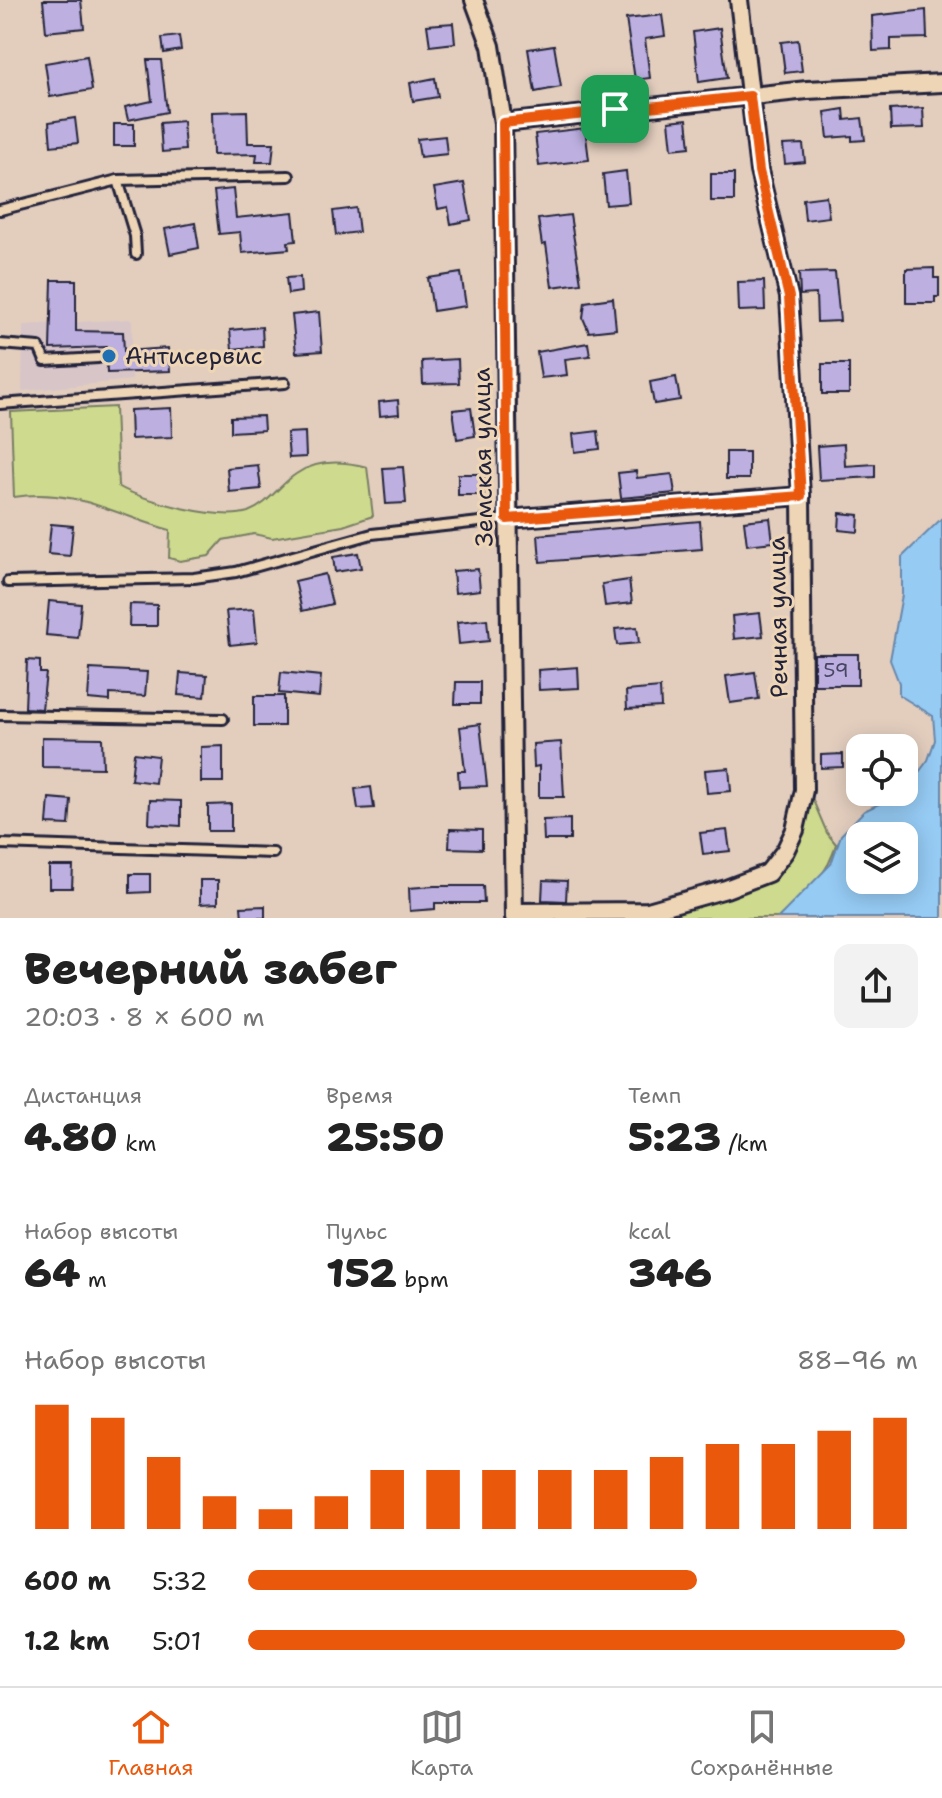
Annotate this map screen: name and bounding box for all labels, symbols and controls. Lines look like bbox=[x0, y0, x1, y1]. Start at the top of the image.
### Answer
pin bbox=[581, 75, 649, 143]
icon: arrive bbox=[593, 87, 637, 131]
place label: Антисервис bbox=[125, 340, 263, 372]
marker: Антисервис bbox=[100, 347, 118, 365]
street label: Земская улица bbox=[465, 367, 501, 547]
street label: Речная улица bbox=[761, 536, 795, 698]
house number: 59 bbox=[823, 657, 849, 683]
map controls bbox=[846, 734, 918, 894]
button: locate bbox=[846, 734, 918, 806]
button: layers bbox=[846, 822, 918, 894]
text: Вечерний забег bbox=[24, 939, 397, 998]
button: share bbox=[834, 944, 918, 1028]
text: 20:03 · 8 × 600 m bbox=[24, 999, 265, 1034]
text: Дистанция bbox=[24, 1081, 142, 1110]
text: Время bbox=[326, 1081, 393, 1110]
text: Темп bbox=[628, 1081, 681, 1110]
text: 4.80 bbox=[24, 1110, 118, 1164]
text: 25:50 bbox=[326, 1110, 445, 1164]
text: 5:23 bbox=[628, 1110, 721, 1164]
text: km bbox=[118, 1129, 156, 1158]
text: /km bbox=[721, 1129, 768, 1158]
text: Набор высоты bbox=[24, 1217, 178, 1246]
text: Пульс bbox=[326, 1217, 388, 1246]
text: kcal bbox=[628, 1217, 671, 1246]
text: 64 bbox=[24, 1246, 80, 1300]
text: 152 bbox=[326, 1246, 397, 1300]
text: 346 bbox=[628, 1246, 712, 1300]
text: m bbox=[80, 1265, 107, 1294]
text: bpm bbox=[397, 1265, 449, 1294]
text: Набор высоты bbox=[24, 1342, 206, 1377]
text: 88–96 m bbox=[797, 1342, 918, 1377]
text: 600 m bbox=[24, 1563, 111, 1598]
text: 5:32 bbox=[152, 1563, 207, 1598]
text: 1.2 km bbox=[24, 1623, 109, 1658]
text: 5:01 bbox=[152, 1623, 201, 1658]
tab: Главная bbox=[108, 1705, 194, 1782]
tab: Карта bbox=[410, 1705, 473, 1782]
tab: Сохранённые bbox=[690, 1705, 834, 1782]

